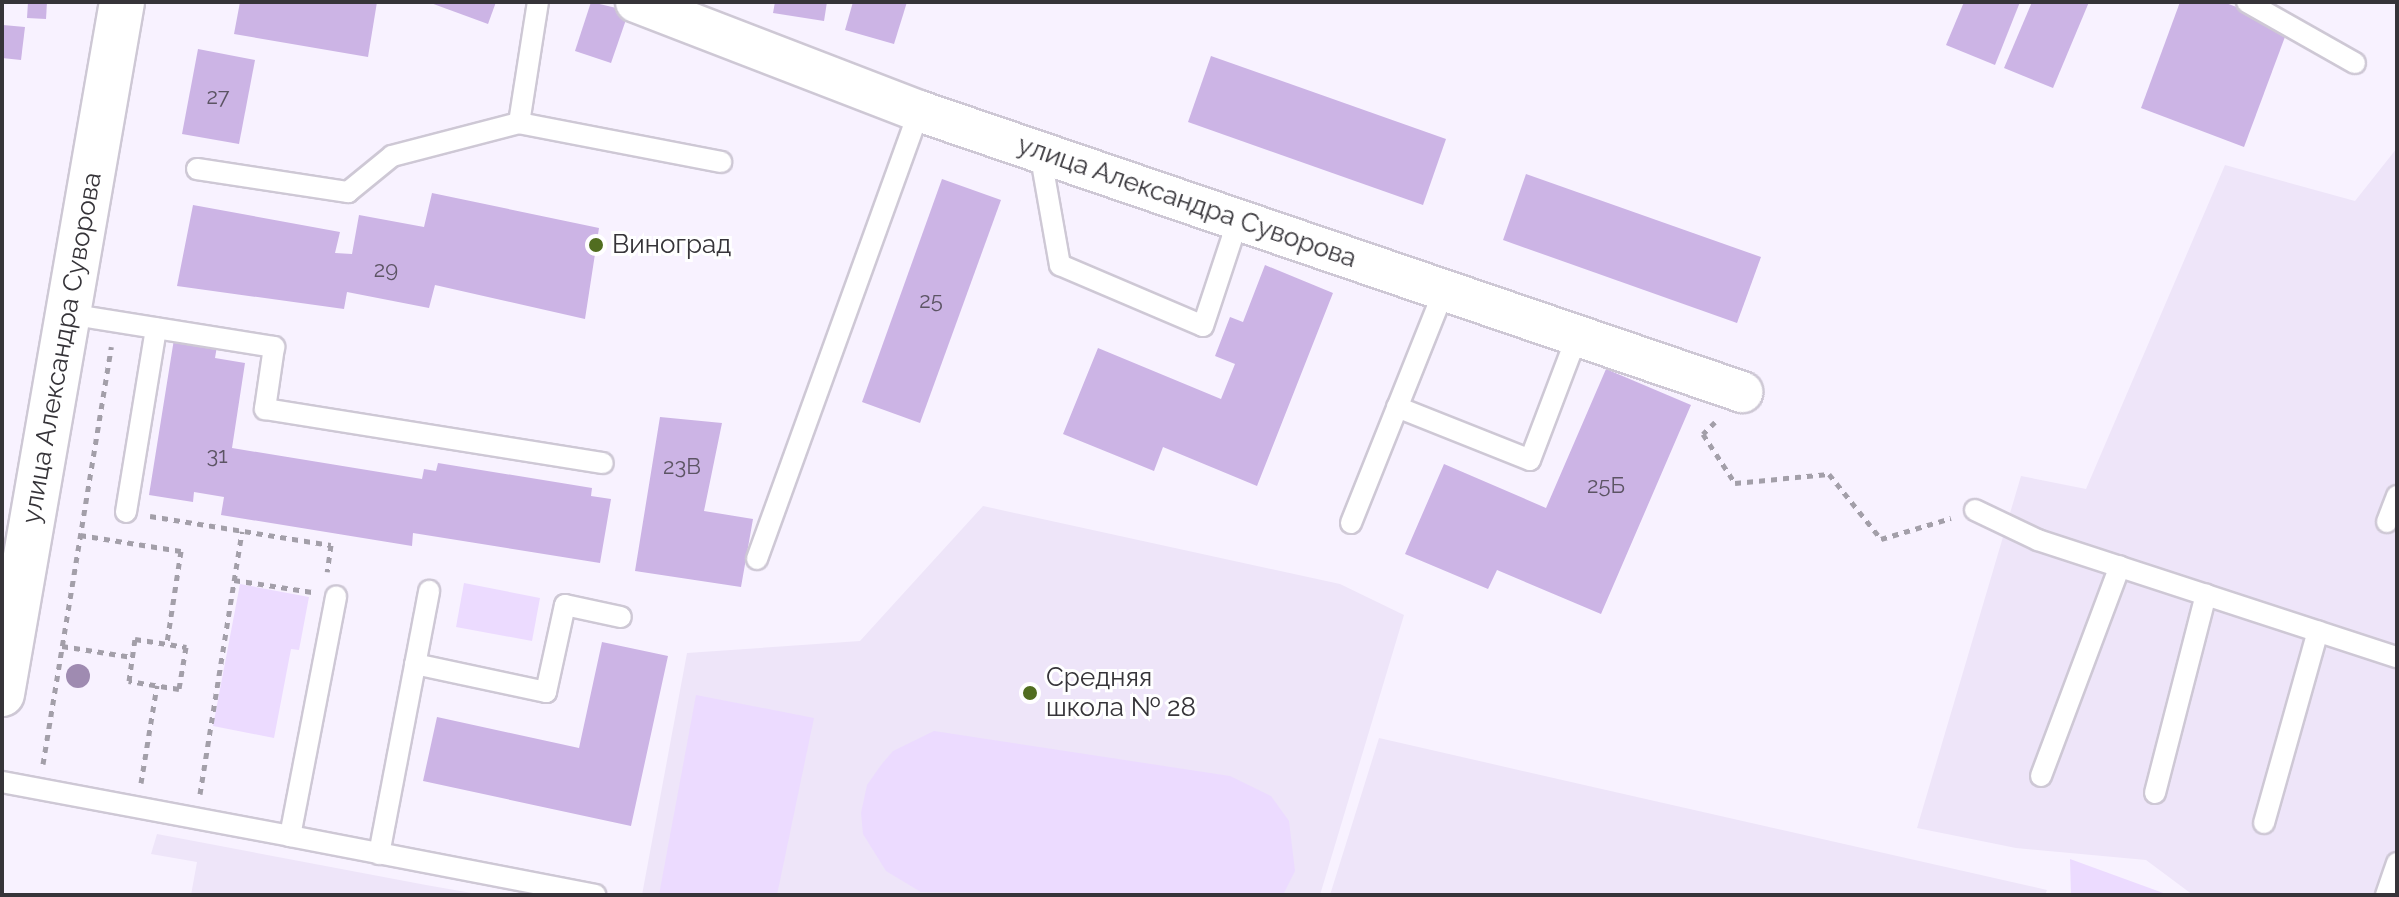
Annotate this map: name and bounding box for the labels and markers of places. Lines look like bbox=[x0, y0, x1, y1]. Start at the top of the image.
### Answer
place label: Виноград bbox=[612, 229, 731, 261]
marker: Виноград bbox=[587, 236, 605, 254]
place label: Средняя школа № 28 bbox=[1046, 662, 1196, 724]
marker: Средняя школа № 28 bbox=[1021, 684, 1039, 702]

